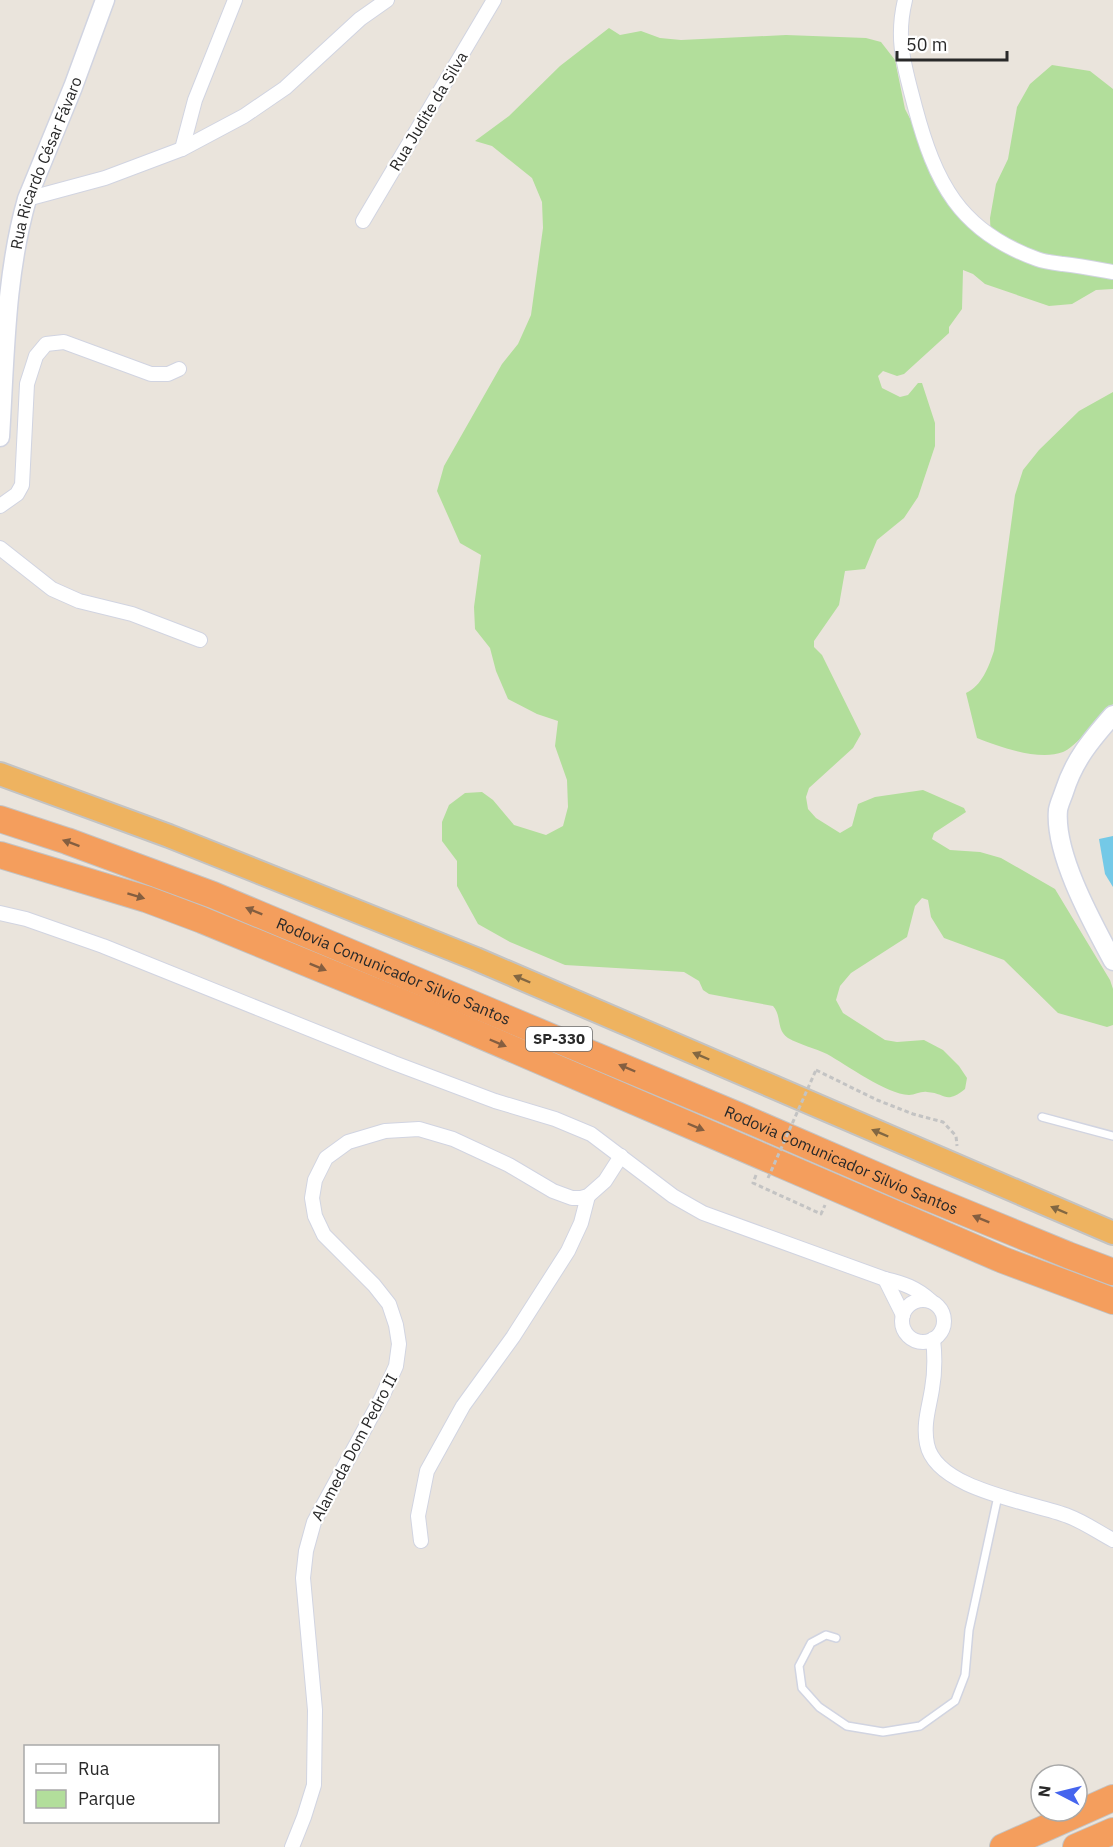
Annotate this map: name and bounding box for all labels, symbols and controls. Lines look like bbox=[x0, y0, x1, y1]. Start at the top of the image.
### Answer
scale bar bbox=[897, 24, 1006, 62]
text: 50 m bbox=[906, 33, 948, 56]
street label: Rua Judite da Silva bbox=[384, 47, 472, 174]
street label: Rua Ricardo César Fávaro bbox=[6, 74, 86, 251]
one-way arrow bbox=[62, 838, 80, 848]
one-way arrow bbox=[127, 892, 145, 901]
one-way arrow bbox=[245, 906, 263, 915]
street label: Rodovia Comunicador Silvio Santos bbox=[273, 913, 514, 1029]
one-way arrow bbox=[309, 962, 327, 972]
one-way arrow bbox=[512, 974, 530, 984]
road number: SP-330 bbox=[526, 1027, 592, 1051]
one-way arrow bbox=[489, 1038, 506, 1047]
one-way arrow bbox=[692, 1051, 710, 1060]
one-way arrow bbox=[619, 1064, 636, 1073]
street label: Rodovia Comunicador Silvio Santos bbox=[721, 1101, 961, 1219]
one-way arrow bbox=[688, 1122, 706, 1132]
one-way arrow bbox=[871, 1128, 889, 1137]
one-way arrow bbox=[1050, 1205, 1068, 1215]
one-way arrow bbox=[971, 1214, 989, 1224]
street label: Alameda Dom Pedro II bbox=[307, 1370, 401, 1524]
legend bbox=[24, 1745, 219, 1823]
text: Rua bbox=[78, 1757, 110, 1780]
north arrow bbox=[1029, 1763, 1089, 1823]
text: N bbox=[1033, 1784, 1055, 1798]
text: Parque bbox=[78, 1787, 136, 1810]

